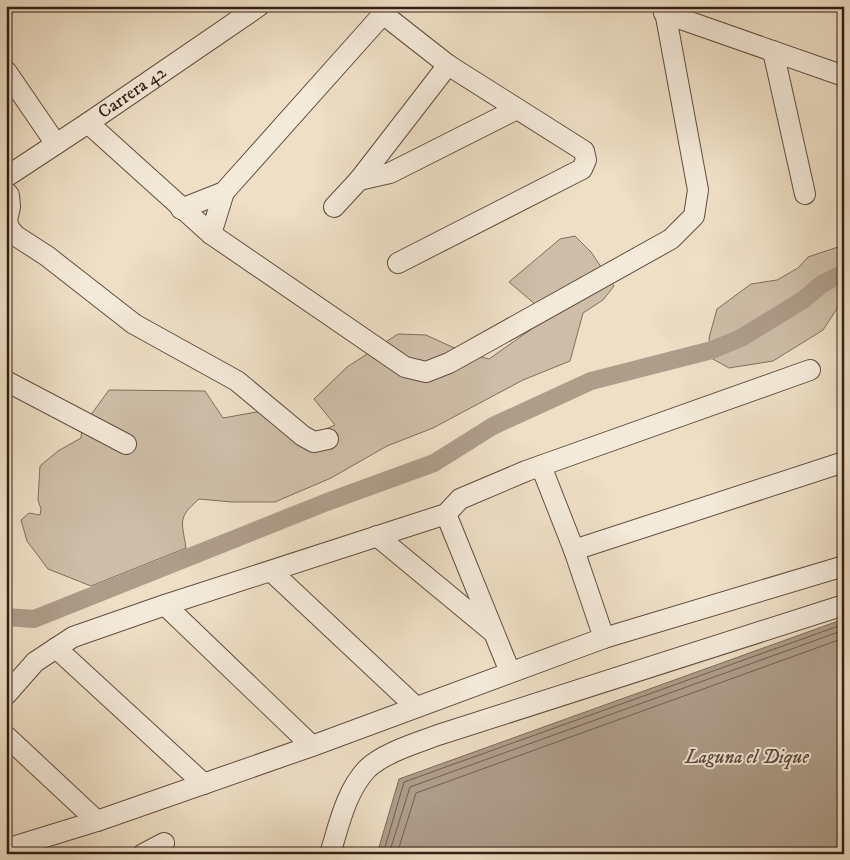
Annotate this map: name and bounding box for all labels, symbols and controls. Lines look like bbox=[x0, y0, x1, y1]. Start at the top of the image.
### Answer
street label: Carrera 42 bbox=[94, 61, 171, 124]
water label: Laguna el Dique bbox=[684, 746, 809, 770]

